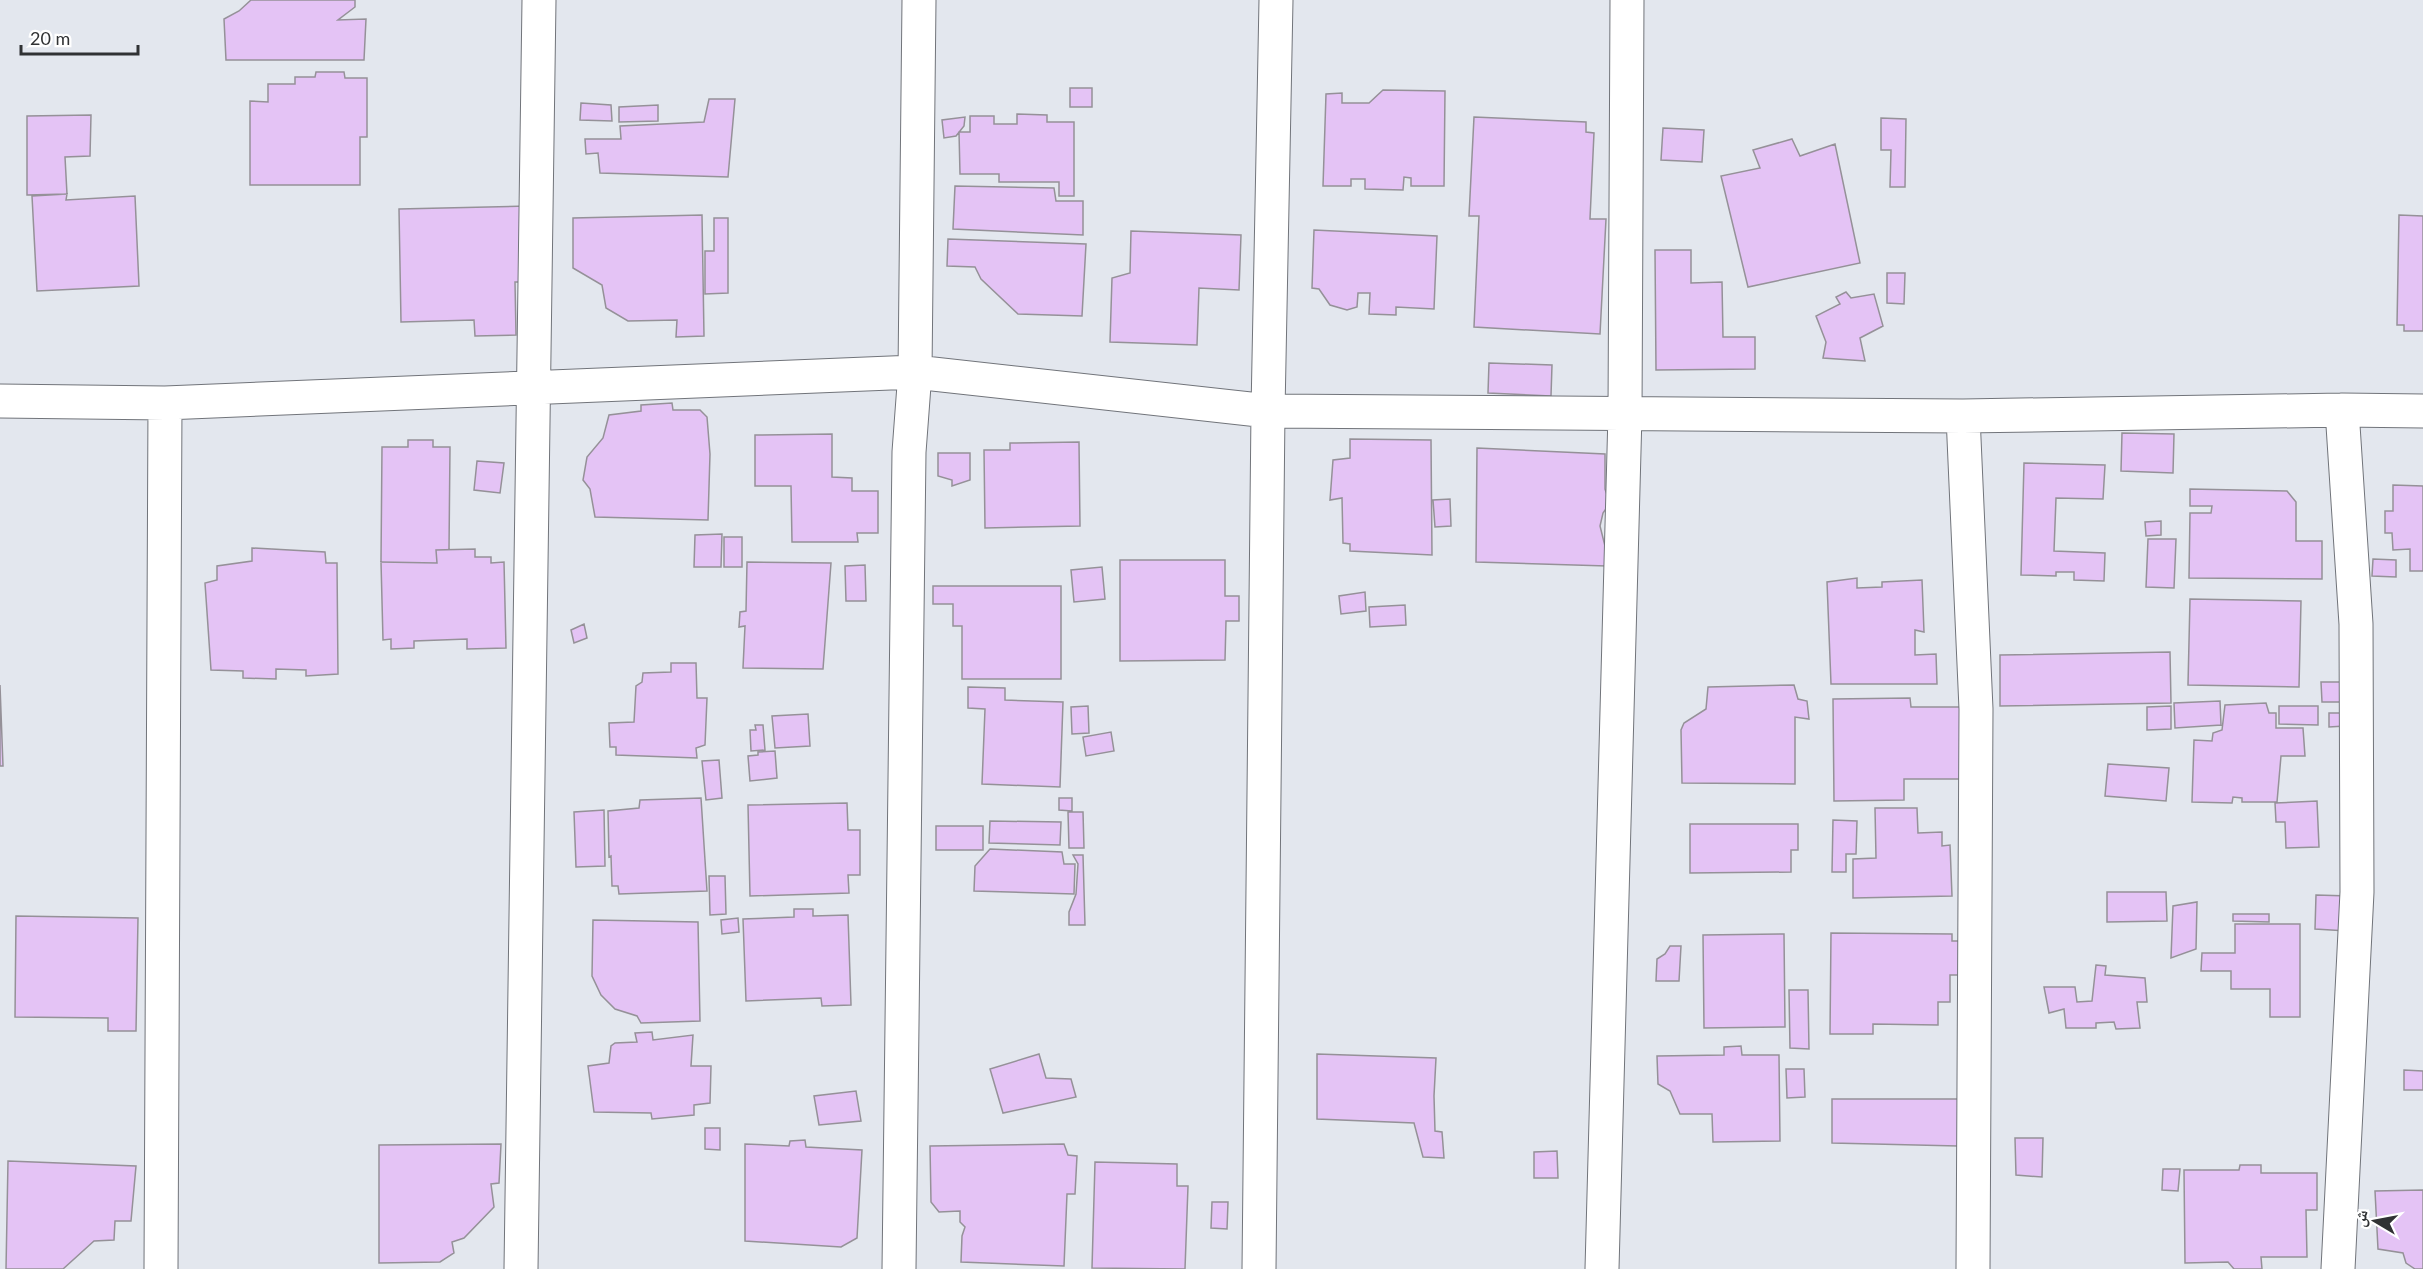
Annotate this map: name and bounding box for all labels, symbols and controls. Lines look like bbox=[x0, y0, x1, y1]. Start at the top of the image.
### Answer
scale bar bbox=[21, 18, 138, 56]
text: 20 m bbox=[30, 27, 70, 49]
north arrow bbox=[2345, 1191, 2405, 1251]
text: ش bbox=[2349, 1208, 2372, 1228]

